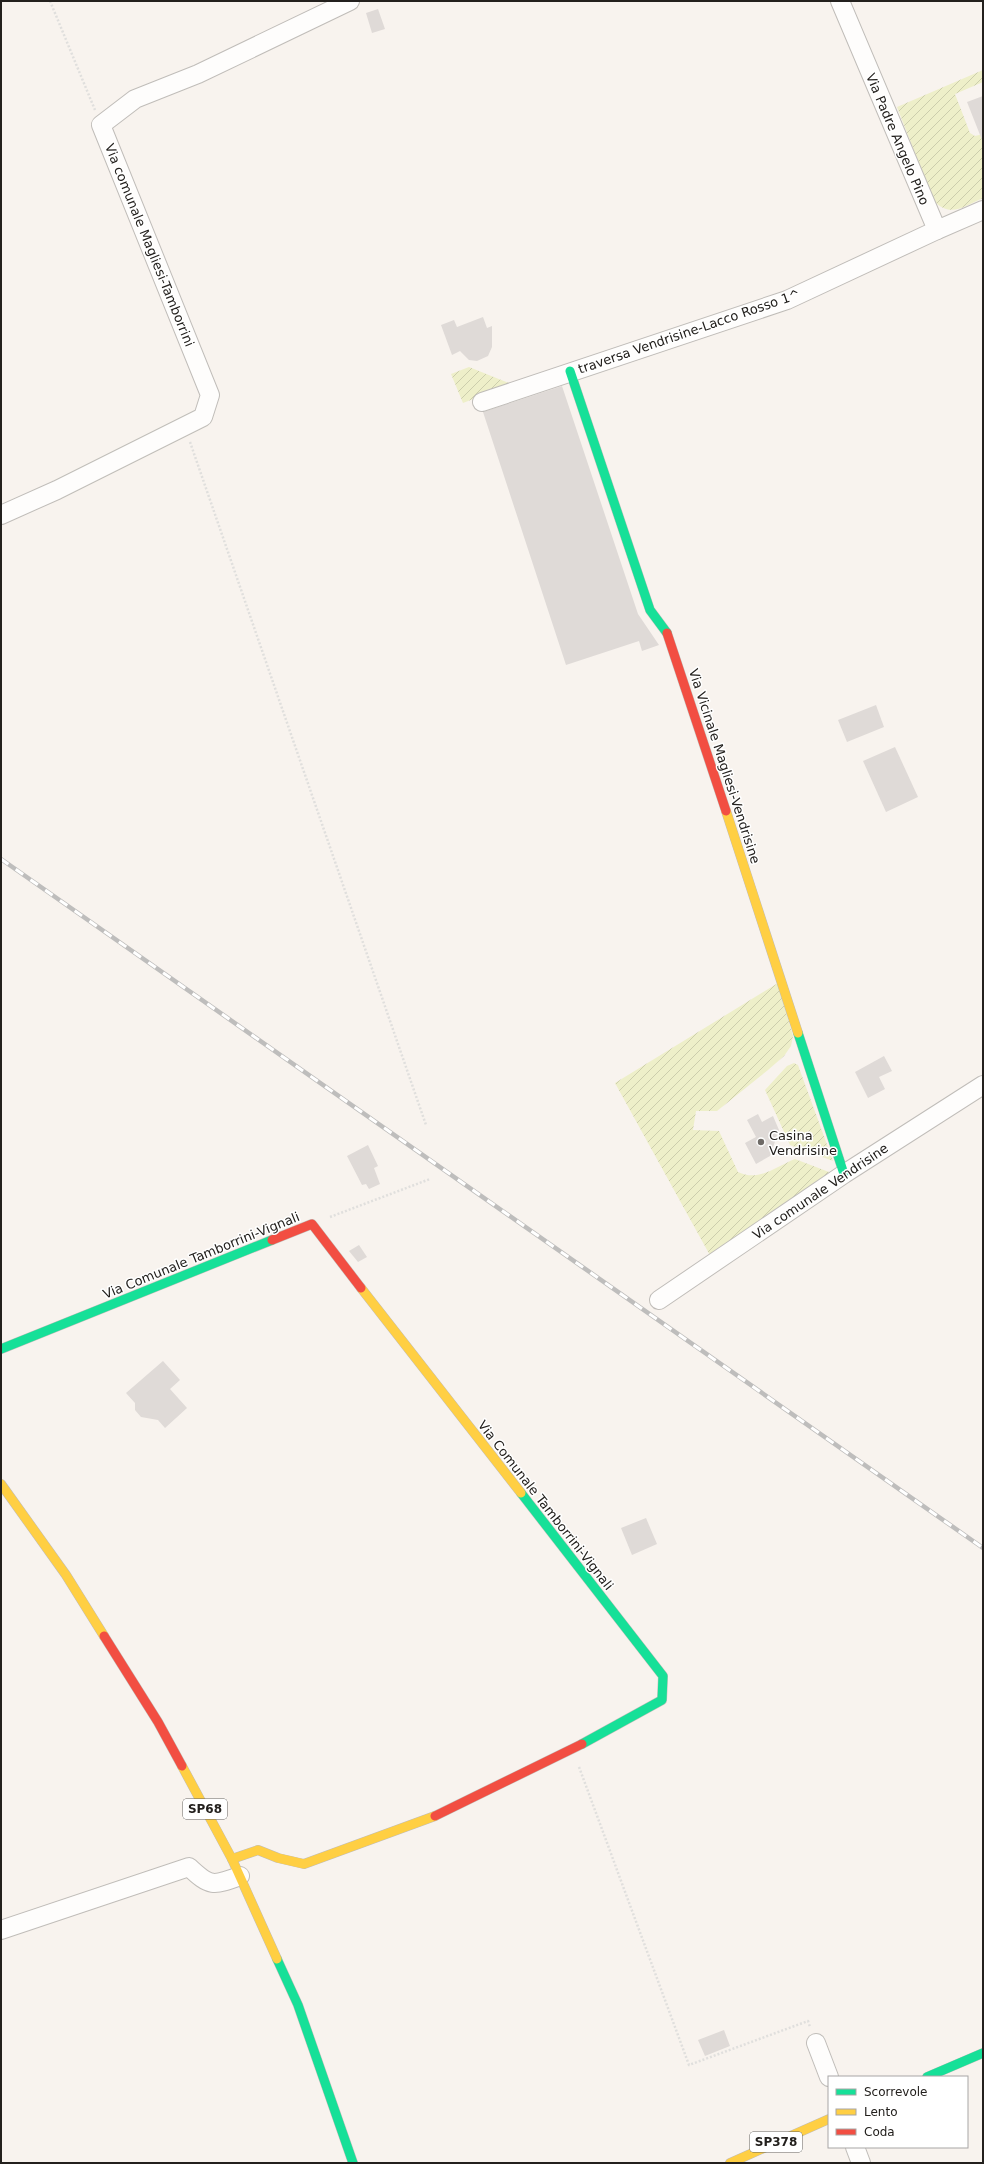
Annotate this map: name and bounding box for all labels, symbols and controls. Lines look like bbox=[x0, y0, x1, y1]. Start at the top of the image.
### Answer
street label: Via Padre Angelo Pino bbox=[863, 71, 932, 207]
street label: Via comunale Magliesi-Tamborrini bbox=[102, 142, 197, 349]
street label: traversa Vendrisine-Lacco Rosso 1^ bbox=[576, 286, 802, 377]
street label: Via Vicinale Magliesi-Vendrisine bbox=[686, 667, 763, 866]
place label: Casina Vendrisine bbox=[769, 1128, 837, 1158]
marker: Casina Vendrisine bbox=[756, 1137, 766, 1147]
street label: Via comunale Vendrisine bbox=[750, 1140, 891, 1242]
street label: Via Comunale Tamborrini-Vignali bbox=[101, 1209, 302, 1302]
street label: Via Comunale Tamborrini-Vignali bbox=[475, 1418, 616, 1593]
road number: SP68 bbox=[183, 1799, 227, 1819]
legend bbox=[828, 2076, 968, 2148]
text: Scorrevole bbox=[864, 2085, 928, 2099]
text: Lento bbox=[864, 2105, 898, 2119]
text: Coda bbox=[864, 2125, 895, 2139]
road number: SP378 bbox=[750, 2132, 802, 2152]

